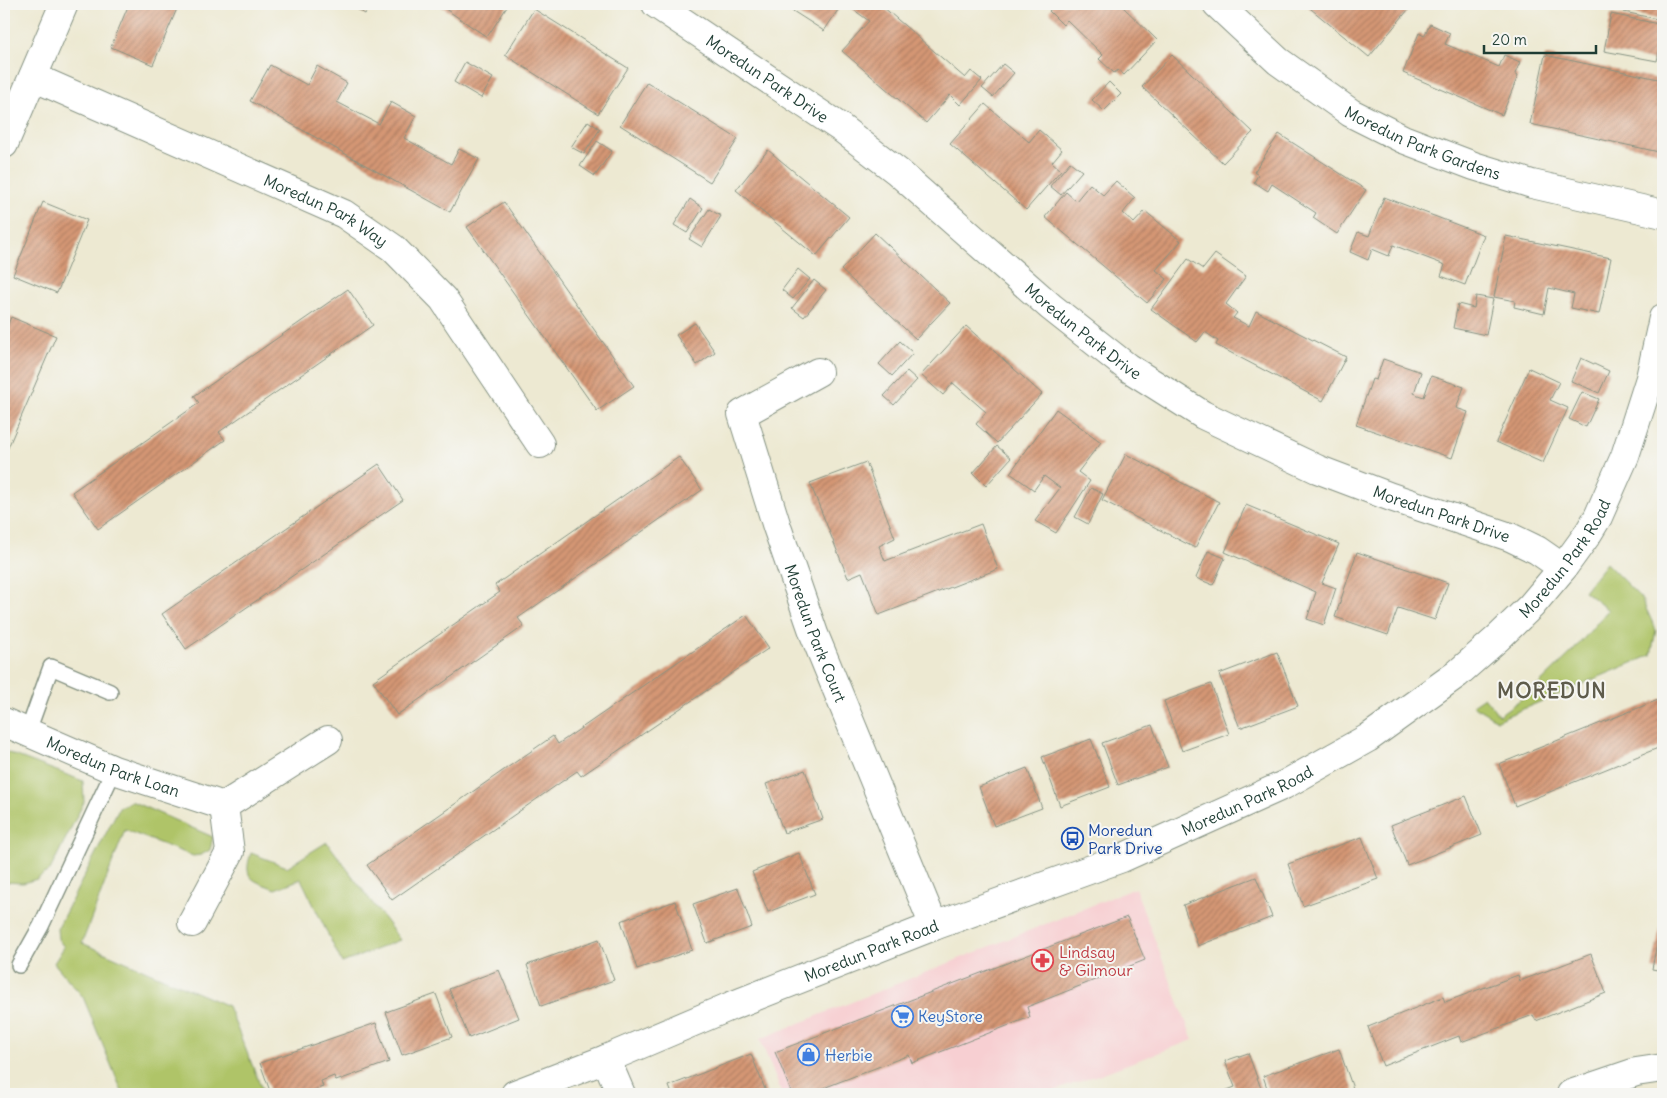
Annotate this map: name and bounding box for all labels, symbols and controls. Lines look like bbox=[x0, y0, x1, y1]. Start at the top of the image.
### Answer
scale bar bbox=[1484, 22, 1597, 54]
street label: Moredun Park Drive bbox=[702, 30, 832, 127]
text: 20 m bbox=[1492, 30, 1527, 49]
street label: Moredun Park Gardens bbox=[1342, 102, 1503, 184]
street label: Moredun Park Way bbox=[261, 170, 392, 251]
street label: Moredun Park Drive bbox=[1021, 279, 1145, 383]
street label: Moredun Park Drive bbox=[1370, 481, 1513, 546]
street label: Moredun Park Road bbox=[1515, 496, 1615, 622]
street label: Moredun Park Court bbox=[781, 561, 851, 706]
district label: MOREDUN bbox=[1497, 677, 1607, 704]
street label: Moredun Park Loan bbox=[43, 732, 182, 801]
street label: Moredun Park Road bbox=[1178, 761, 1316, 840]
place label: Moredun Park Drive bbox=[1088, 820, 1163, 858]
bus stop icon: Moredun Park Drive bbox=[1060, 827, 1084, 851]
street label: Moredun Park Road bbox=[801, 915, 941, 986]
place label: Lindsay & Gilmour bbox=[1059, 942, 1133, 980]
pharmacy icon: Lindsay & Gilmour bbox=[1031, 949, 1055, 973]
supermarket icon: KeyStore bbox=[890, 1004, 914, 1028]
place label: KeyStore bbox=[918, 1006, 983, 1026]
shop icon: Herbie bbox=[797, 1043, 821, 1067]
place label: Herbie bbox=[825, 1045, 873, 1065]

